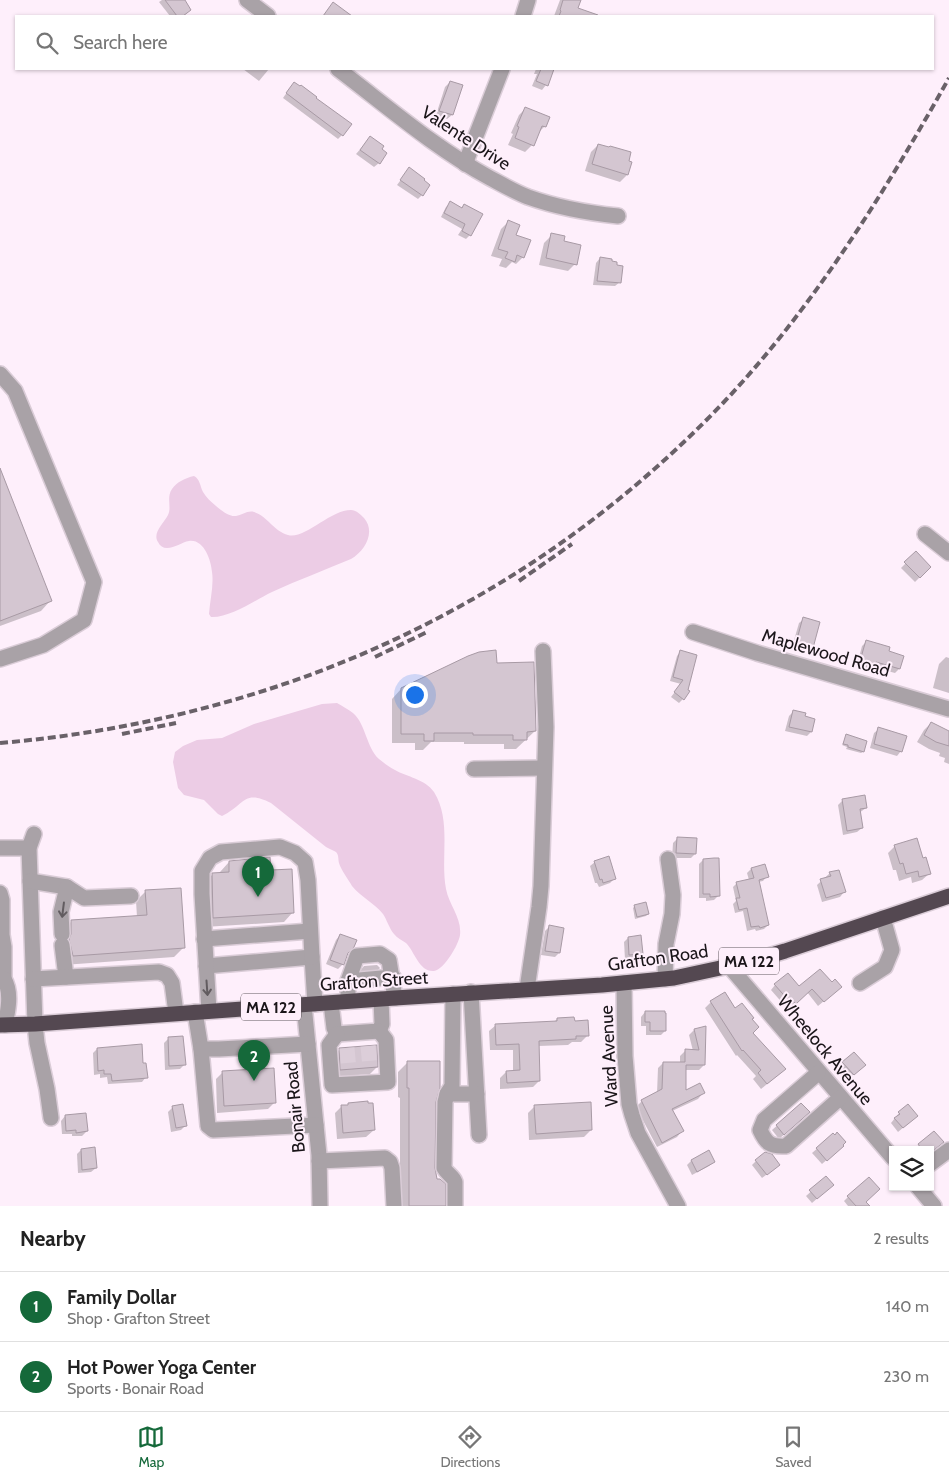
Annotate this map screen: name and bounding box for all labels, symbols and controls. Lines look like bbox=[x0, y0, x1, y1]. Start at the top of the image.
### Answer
search box bbox=[15, 15, 934, 70]
icon: search bbox=[33, 29, 61, 57]
text: Search here bbox=[73, 31, 167, 54]
street label: Valente Drive bbox=[417, 101, 515, 175]
street label: Maplewood Road bbox=[759, 624, 893, 682]
your location bbox=[402, 682, 428, 708]
pin: 1 bbox=[242, 856, 274, 897]
one-way arrow bbox=[58, 902, 68, 918]
street label: Grafton Road bbox=[606, 940, 710, 976]
road number: MA 122 bbox=[719, 948, 779, 974]
street label: Grafton Street bbox=[319, 966, 429, 996]
one-way arrow bbox=[203, 980, 212, 996]
street label: Wheelock Avenue bbox=[773, 991, 877, 1109]
road number: MA 122 bbox=[241, 994, 301, 1020]
street label: Ward Avenue bbox=[595, 1005, 623, 1107]
pin: 2 bbox=[238, 1040, 270, 1081]
street label: Bonair Road bbox=[280, 1060, 310, 1154]
map controls bbox=[889, 1146, 934, 1191]
button: layers bbox=[889, 1146, 934, 1191]
text: Nearby bbox=[20, 1226, 86, 1251]
text: 2 results bbox=[873, 1229, 929, 1248]
text: Family Dollar bbox=[67, 1286, 176, 1309]
text: 1 bbox=[33, 1297, 39, 1316]
text: 140 m bbox=[886, 1297, 929, 1316]
text: Shop · Grafton Street bbox=[67, 1309, 210, 1328]
text: Hot Power Yoga Center bbox=[67, 1356, 256, 1379]
text: 2 bbox=[32, 1367, 40, 1386]
text: 230 m bbox=[883, 1367, 929, 1386]
text: Sports · Bonair Road bbox=[67, 1379, 204, 1398]
tab: Map bbox=[137, 1423, 165, 1471]
tab: Directions bbox=[440, 1423, 500, 1471]
tab: Saved bbox=[775, 1423, 812, 1471]

